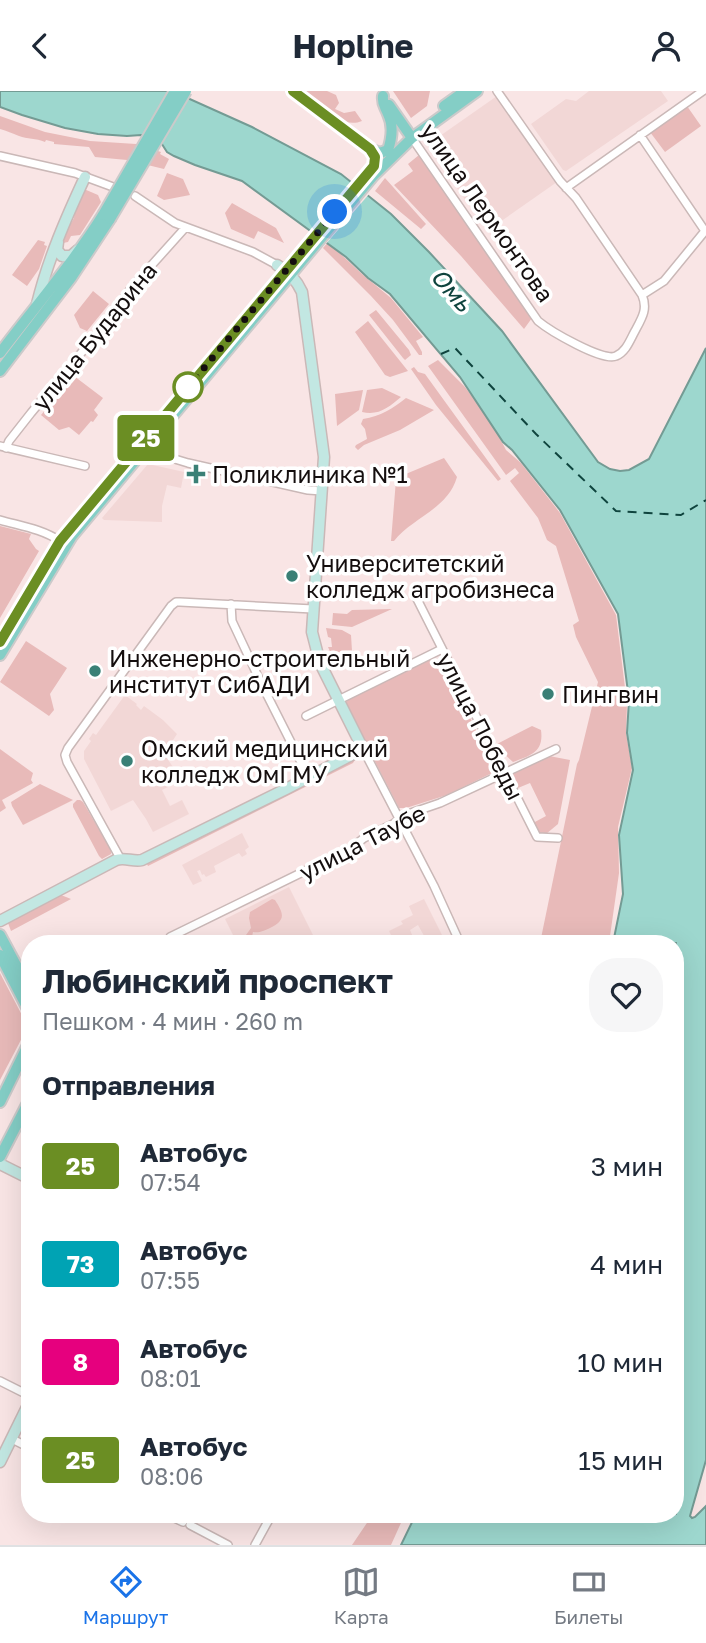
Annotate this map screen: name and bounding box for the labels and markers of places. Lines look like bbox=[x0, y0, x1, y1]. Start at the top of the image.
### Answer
unlabelled marker bbox=[173, 372, 203, 402]
place label: Поликлиника №1 bbox=[212, 460, 408, 488]
marker: Поликлиника №1 bbox=[186, 464, 206, 484]
place label: Университетский колледж агробизнеса bbox=[306, 549, 555, 603]
marker: Университетский колледж агробизнеса bbox=[284, 568, 300, 584]
place label: Инженерно-строительный институт СибАДИ bbox=[109, 644, 410, 698]
marker: Инженерно-строительный институт СибАДИ bbox=[87, 663, 103, 679]
place label: Пингвин bbox=[562, 680, 659, 708]
marker: Пингвин bbox=[540, 686, 556, 702]
place label: Омский медицинский колледж ОмГМУ bbox=[141, 734, 388, 788]
marker: Омский медицинский колледж ОмГМУ bbox=[119, 753, 135, 769]

